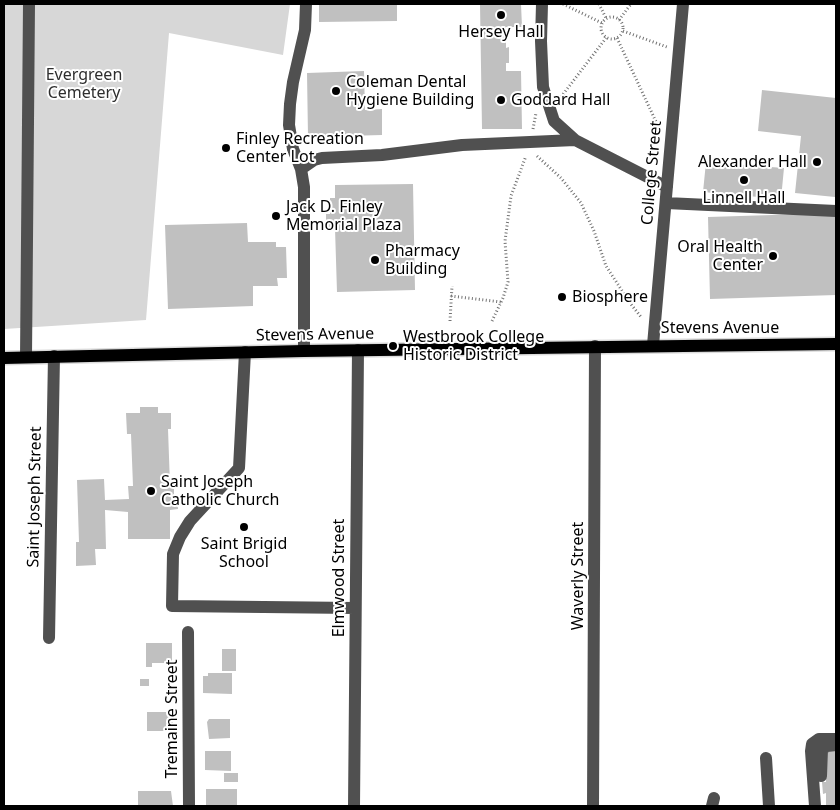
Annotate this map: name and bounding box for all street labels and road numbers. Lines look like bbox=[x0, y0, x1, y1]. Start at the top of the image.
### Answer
street label: College Street bbox=[638, 120, 666, 226]
street label: Stevens Avenue bbox=[661, 318, 779, 338]
street label: Stevens Avenue bbox=[256, 324, 374, 346]
street label: Saint Joseph Street bbox=[24, 426, 46, 568]
street label: Elmwood Street bbox=[329, 519, 349, 637]
street label: Waverly Street bbox=[568, 522, 588, 630]
street label: Tremaine Street bbox=[162, 659, 182, 779]

